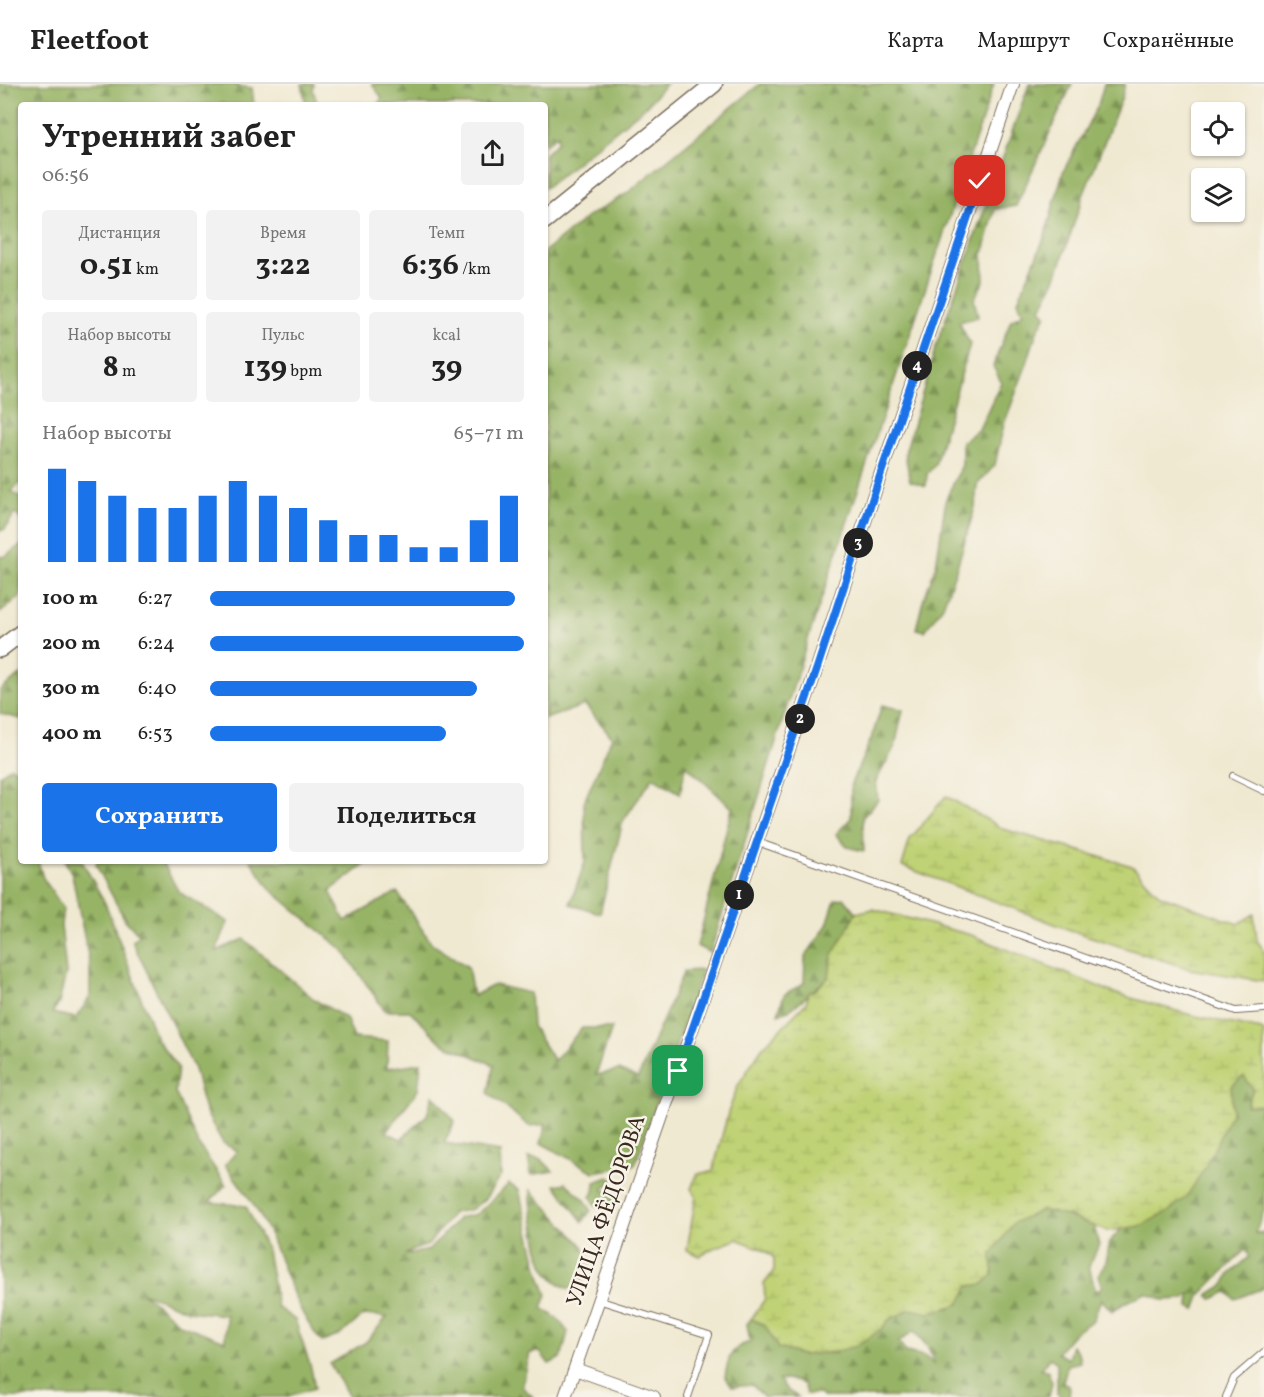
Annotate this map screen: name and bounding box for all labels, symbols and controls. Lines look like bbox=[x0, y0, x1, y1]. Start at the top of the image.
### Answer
text: Fleetfoot bbox=[30, 22, 149, 61]
text: Карта bbox=[887, 27, 944, 56]
text: Маршрут bbox=[977, 27, 1070, 56]
text: Сохранённые bbox=[1103, 27, 1234, 56]
map controls bbox=[1191, 102, 1245, 222]
button: locate bbox=[1191, 102, 1245, 156]
text: Утренний забег bbox=[42, 116, 296, 162]
button: share bbox=[461, 122, 524, 185]
pin bbox=[954, 155, 1005, 206]
text: 06:56 bbox=[42, 162, 89, 190]
icon: check bbox=[963, 164, 996, 197]
button: layers bbox=[1191, 168, 1245, 222]
text: Дистанция bbox=[78, 223, 160, 245]
text: Время bbox=[260, 223, 306, 245]
text: Темп bbox=[429, 223, 465, 245]
text: 0.51 bbox=[80, 245, 133, 287]
text: 3:22 bbox=[255, 245, 311, 287]
text: 6:36 bbox=[402, 245, 459, 287]
text: km bbox=[133, 259, 159, 281]
text: /km bbox=[459, 259, 491, 281]
text: Набор высоты bbox=[67, 325, 171, 347]
text: Пульс bbox=[261, 325, 305, 347]
text: kcal bbox=[432, 325, 461, 347]
text: 8 bbox=[102, 347, 119, 389]
text: 139 bbox=[244, 347, 287, 389]
text: 39 bbox=[431, 347, 462, 389]
pin: 4 bbox=[902, 351, 932, 381]
text: 4 bbox=[912, 355, 922, 377]
text: m bbox=[119, 361, 136, 383]
text: bpm bbox=[287, 361, 322, 383]
text: Набор высоты bbox=[42, 420, 172, 448]
text: 65–71 m bbox=[454, 420, 524, 448]
pin: 3 bbox=[843, 528, 873, 558]
text: 3 bbox=[854, 532, 862, 554]
text: 100 m bbox=[42, 585, 98, 613]
text: 6:27 bbox=[138, 585, 173, 613]
text: 200 m bbox=[42, 630, 100, 658]
text: 6:24 bbox=[138, 630, 175, 658]
text: 300 m bbox=[42, 675, 100, 703]
text: 6:40 bbox=[138, 675, 176, 703]
pin: 2 bbox=[785, 704, 815, 734]
text: 2 bbox=[796, 708, 804, 730]
text: 400 m bbox=[42, 720, 102, 748]
text: 6:53 bbox=[138, 720, 173, 748]
button: Сохранить bbox=[42, 783, 277, 852]
button: Поделиться bbox=[289, 783, 524, 852]
pin: 1 bbox=[724, 880, 754, 910]
text: 1 bbox=[736, 884, 742, 906]
pin bbox=[652, 1045, 703, 1096]
icon: arrive bbox=[661, 1054, 694, 1087]
street label: УЛИЦА ФЁДОРОВА bbox=[560, 1111, 654, 1311]

